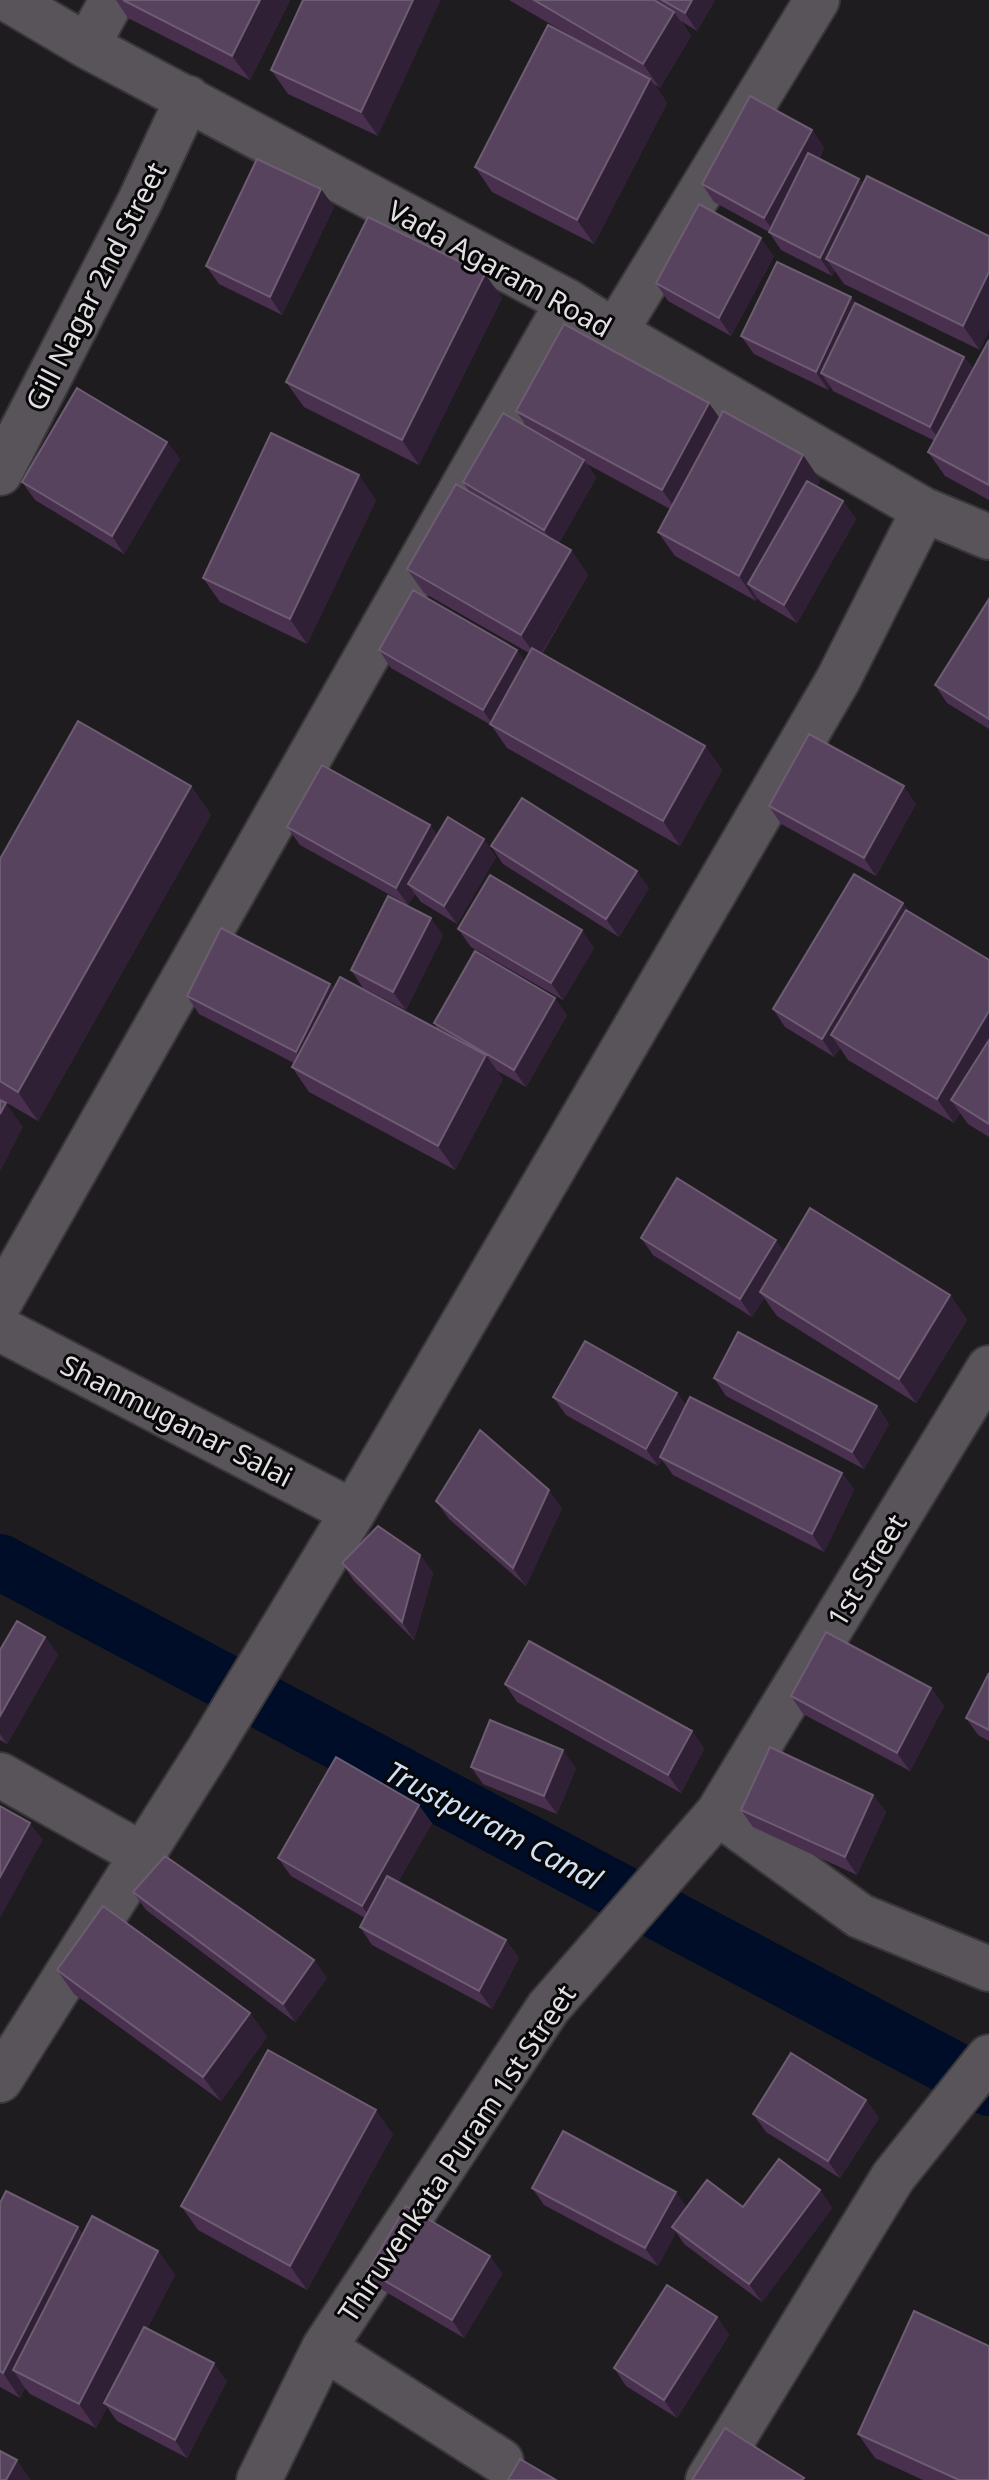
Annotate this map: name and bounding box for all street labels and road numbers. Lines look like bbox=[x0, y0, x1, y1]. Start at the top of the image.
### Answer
street label: Gill Nagar 2nd Street bbox=[16, 155, 174, 417]
street label: Vada Agaram Road bbox=[381, 191, 619, 345]
street label: Shanmuganar Salai bbox=[55, 1345, 299, 1495]
street label: 1st Street bbox=[818, 1507, 914, 1633]
street label: Thiruvenkata Puram 1st Street bbox=[329, 1977, 583, 2329]

